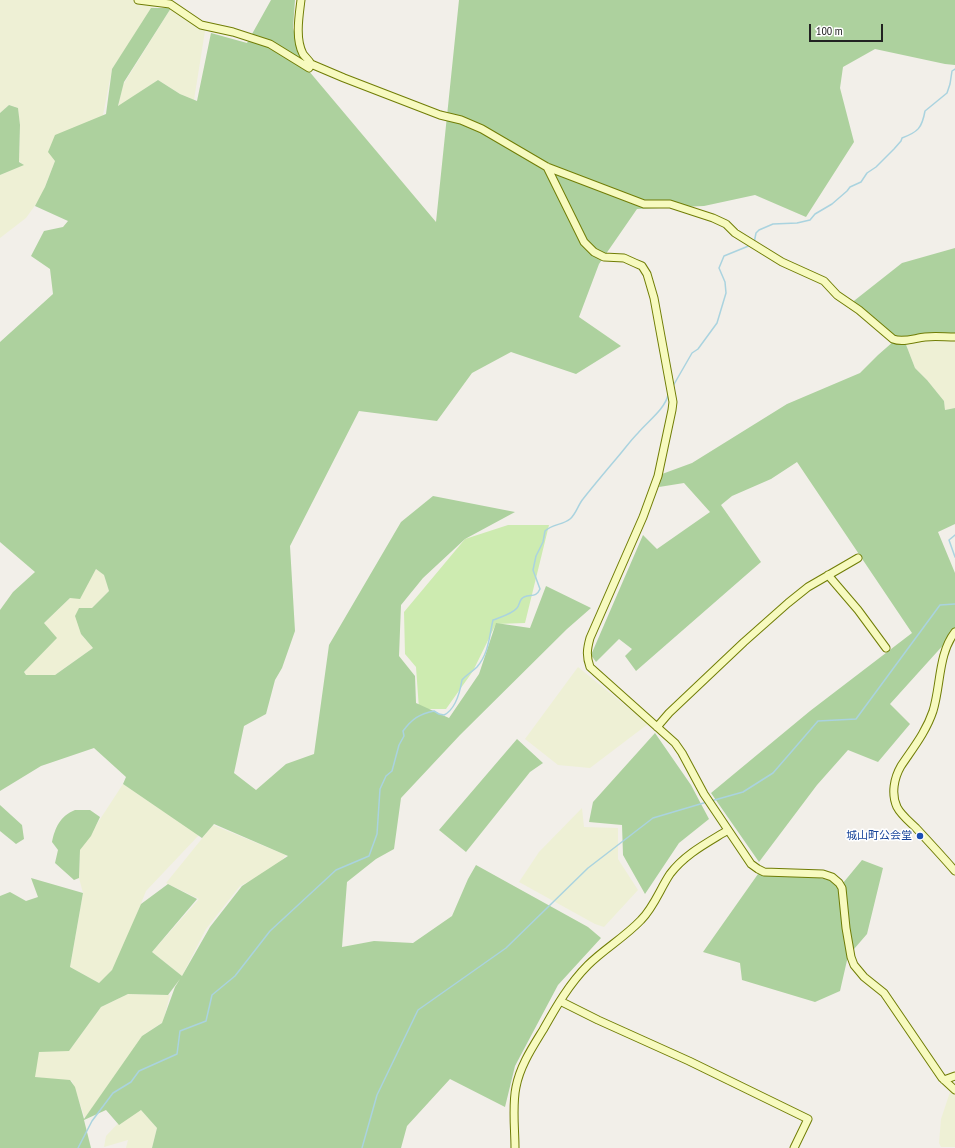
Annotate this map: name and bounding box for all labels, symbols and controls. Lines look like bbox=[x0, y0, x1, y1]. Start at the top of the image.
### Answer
scale bar bbox=[811, 16, 885, 42]
text: 100 m bbox=[816, 23, 843, 38]
place label: 城山町公会堂 bbox=[846, 829, 912, 843]
marker: 城山町公会堂 bbox=[915, 831, 925, 841]

